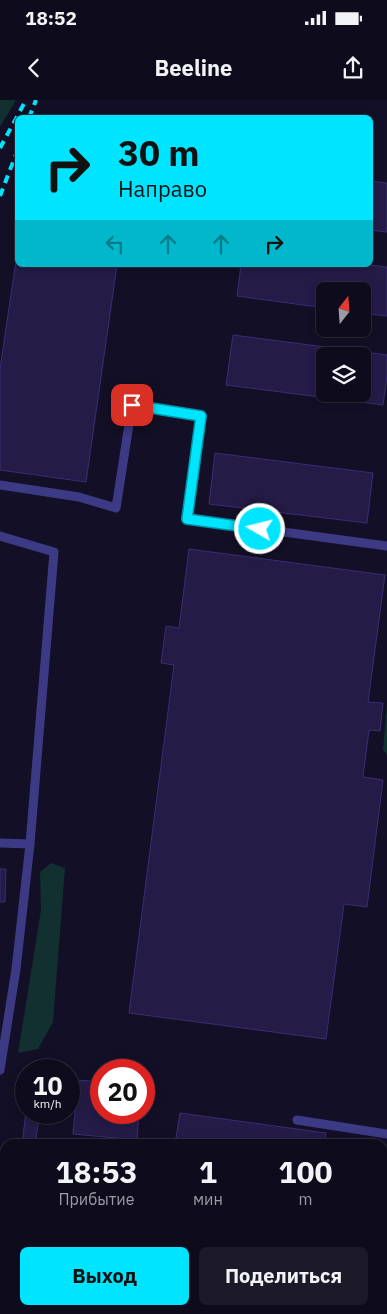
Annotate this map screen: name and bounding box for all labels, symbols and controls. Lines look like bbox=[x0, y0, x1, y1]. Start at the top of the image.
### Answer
text: 18:52 bbox=[25, 6, 77, 30]
text: Beeline bbox=[155, 53, 232, 82]
icon: back bbox=[20, 54, 48, 82]
icon: share bbox=[339, 54, 367, 82]
text: 30 m bbox=[118, 130, 200, 176]
icon: right bbox=[35, 135, 100, 200]
text: Направо bbox=[118, 174, 207, 203]
icon: left bbox=[101, 230, 129, 258]
icon: ahead bbox=[154, 230, 182, 258]
icon: ahead bbox=[207, 230, 235, 258]
icon: right bbox=[260, 230, 288, 258]
north arrow bbox=[316, 282, 371, 338]
map controls bbox=[316, 282, 371, 402]
button: layers bbox=[316, 347, 371, 402]
pin bbox=[111, 384, 153, 426]
icon: arrive bbox=[118, 391, 146, 419]
position arrow bbox=[233, 502, 285, 554]
speed limit sign: 20 bbox=[90, 1059, 155, 1124]
text: 10 bbox=[32, 1069, 63, 1102]
text: km/h bbox=[33, 1096, 62, 1111]
text: 18:53 bbox=[56, 1152, 137, 1191]
text: 1 bbox=[199, 1152, 217, 1191]
text: 100 bbox=[278, 1152, 332, 1191]
text: Прибытие bbox=[58, 1189, 135, 1209]
text: мин bbox=[193, 1189, 223, 1209]
text: m bbox=[298, 1189, 312, 1209]
button: Выход bbox=[20, 1247, 189, 1305]
button: Поделиться bbox=[199, 1247, 368, 1305]

